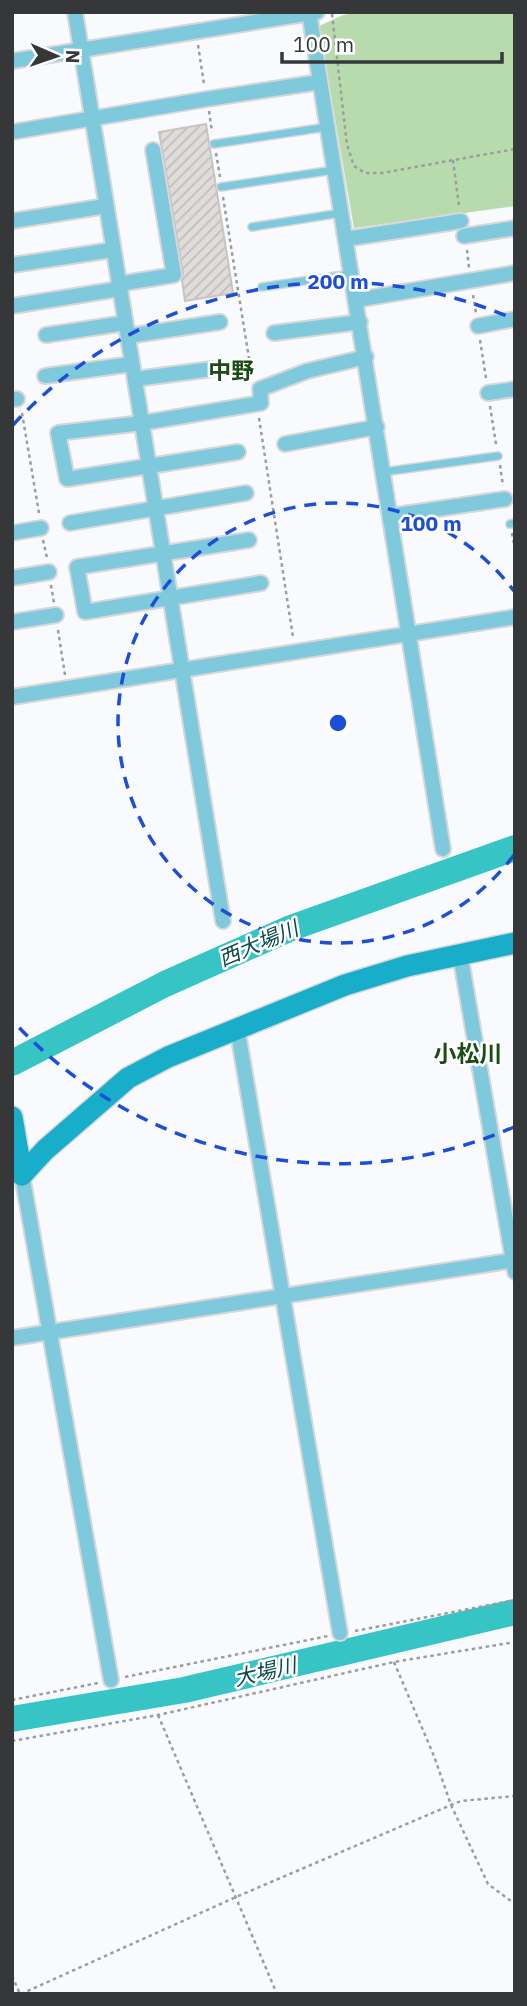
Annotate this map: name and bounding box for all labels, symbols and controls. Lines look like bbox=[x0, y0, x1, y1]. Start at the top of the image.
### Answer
north arrow bbox=[21, 21, 91, 91]
scale bar bbox=[282, 21, 503, 65]
text: 100 m bbox=[293, 30, 354, 58]
text: N bbox=[61, 49, 85, 64]
text: 200 m bbox=[307, 267, 369, 295]
district label: 中野 bbox=[208, 355, 254, 385]
text: 100 m bbox=[400, 509, 462, 537]
centre of rings bbox=[326, 711, 350, 735]
water label: 西大場川 bbox=[214, 913, 304, 972]
district label: 小松川 bbox=[434, 1038, 503, 1068]
water label: 大場川 bbox=[231, 1650, 301, 1692]

